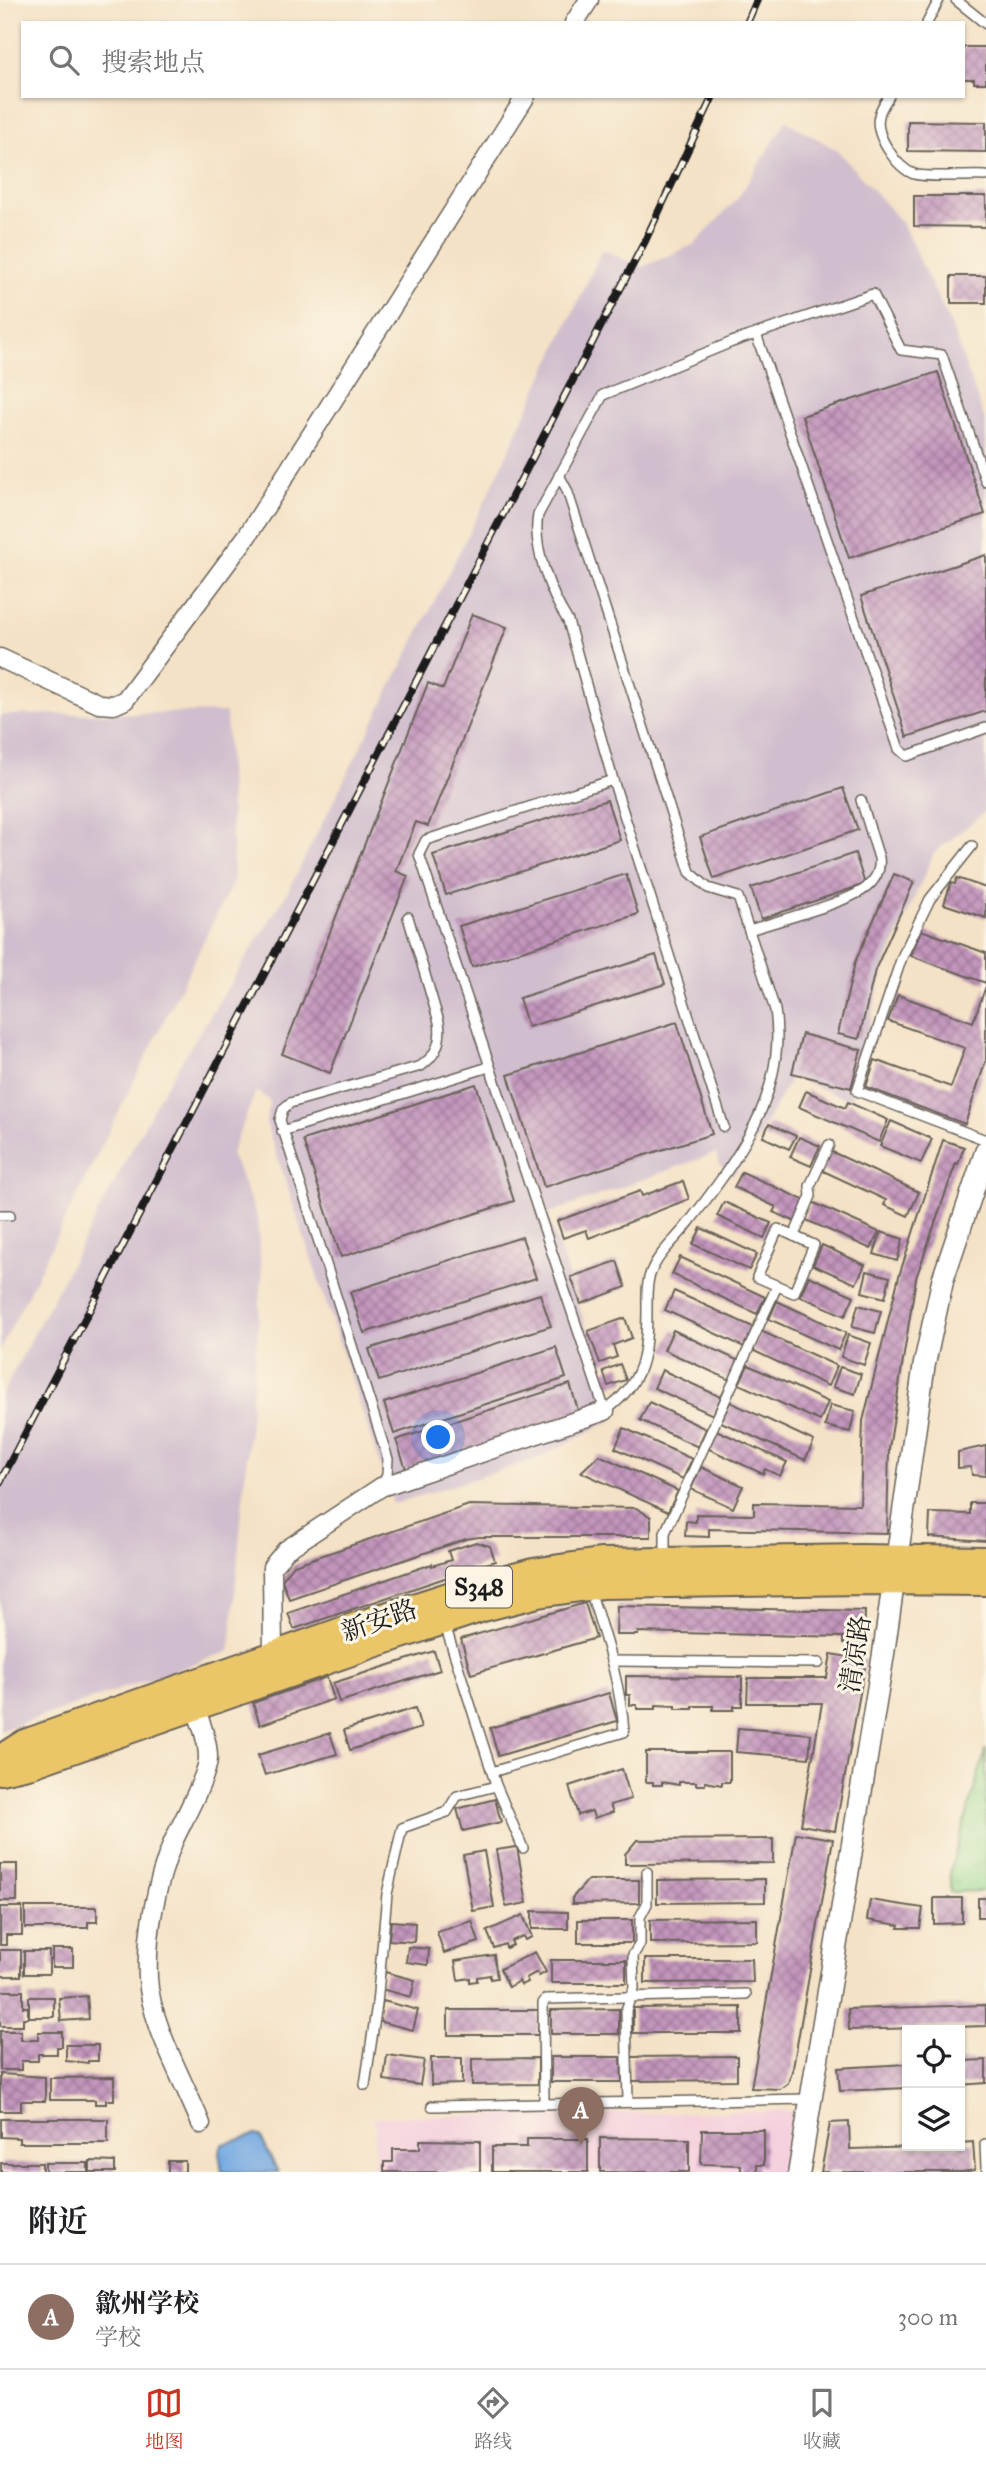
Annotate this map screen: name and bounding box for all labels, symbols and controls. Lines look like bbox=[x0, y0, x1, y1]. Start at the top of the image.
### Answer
search box bbox=[21, 21, 965, 98]
icon: search bbox=[45, 41, 83, 79]
text: 搜索地点 bbox=[101, 46, 205, 78]
your location bbox=[421, 1420, 455, 1454]
road number: S348 bbox=[446, 1567, 512, 1608]
street label: 新安路 bbox=[337, 1592, 421, 1648]
street label: 清凉路 bbox=[833, 1613, 877, 1695]
map controls bbox=[902, 2025, 965, 2151]
button: locate bbox=[902, 2025, 965, 2088]
pin: A bbox=[558, 2087, 604, 2145]
button: layers bbox=[902, 2088, 965, 2151]
text: 附近 bbox=[28, 2203, 88, 2239]
text: 歙州学校 bbox=[95, 2287, 199, 2319]
text: A bbox=[43, 2303, 59, 2331]
text: 300 m bbox=[898, 2303, 958, 2331]
text: 学校 bbox=[95, 2323, 141, 2351]
tab: 地图 bbox=[145, 2384, 183, 2453]
tab: 路线 bbox=[474, 2384, 512, 2453]
tab: 收藏 bbox=[803, 2384, 841, 2453]

